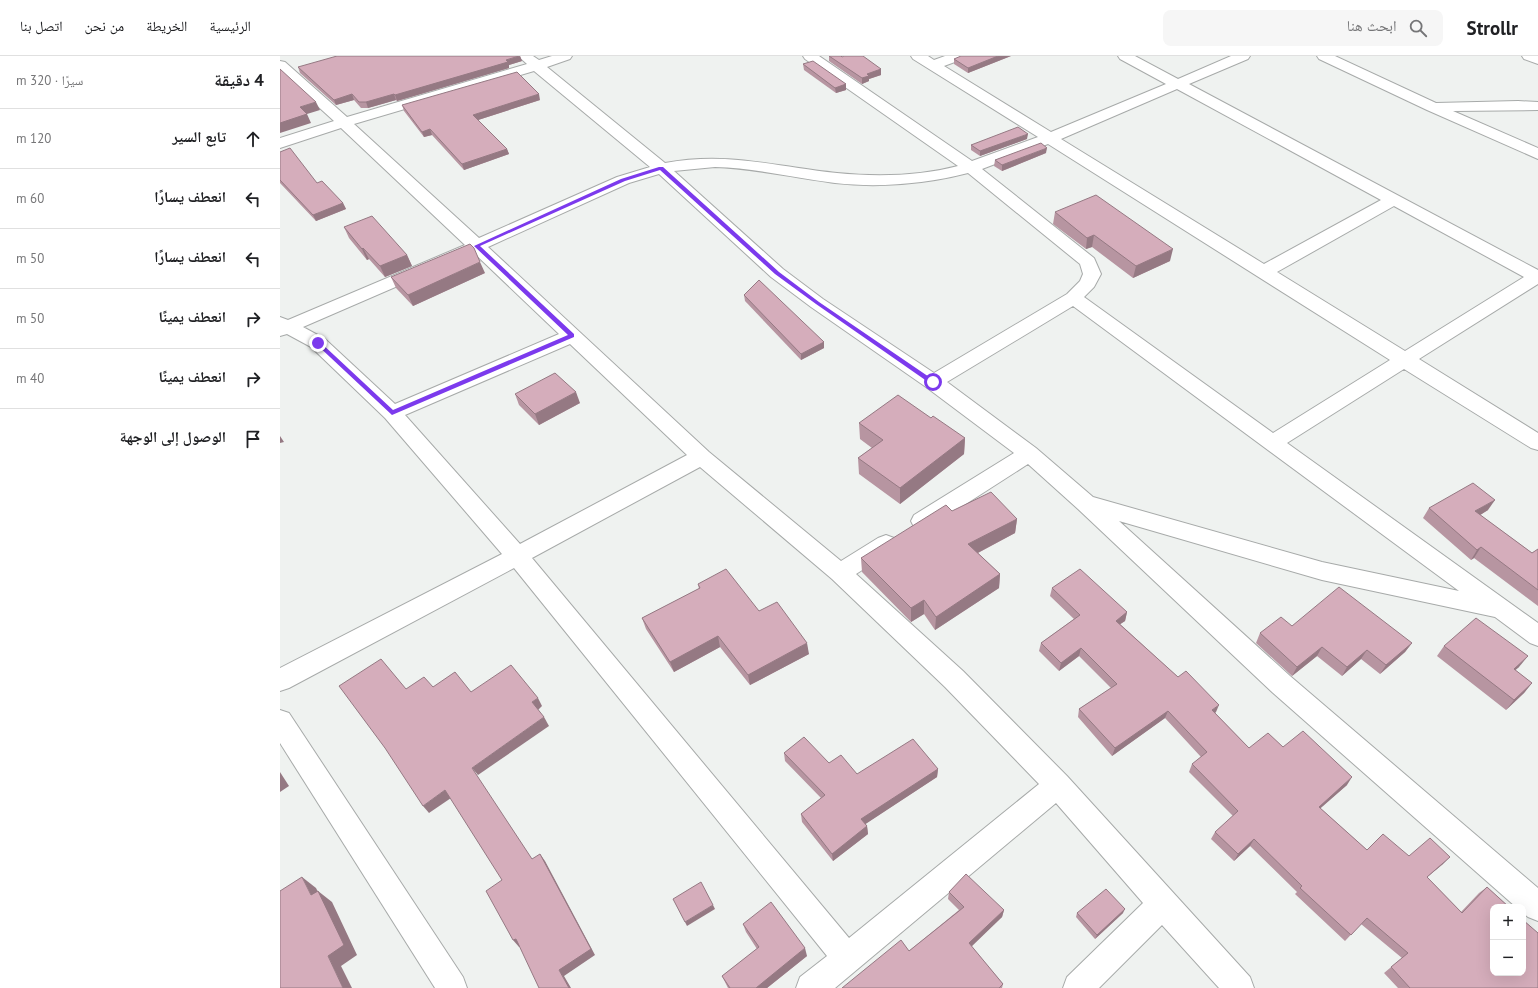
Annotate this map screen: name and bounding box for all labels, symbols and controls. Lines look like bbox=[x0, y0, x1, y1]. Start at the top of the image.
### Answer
search box bbox=[1163, 10, 1443, 46]
text: ابحث هنا bbox=[1347, 16, 1397, 35]
text: Strollr bbox=[1467, 16, 1518, 40]
text: اتصل بنا bbox=[20, 17, 63, 35]
text: من نحن bbox=[85, 17, 124, 35]
text: الخريطة bbox=[146, 17, 187, 35]
text: الرئيسية bbox=[209, 17, 251, 35]
icon: search bbox=[1407, 17, 1429, 39]
text: 4 دقيقة bbox=[214, 69, 264, 91]
text: سيرًا · 320 m bbox=[16, 72, 83, 89]
text: تابع السير bbox=[172, 127, 226, 146]
icon: ahead bbox=[242, 128, 264, 150]
text: 120 m bbox=[16, 130, 51, 147]
text: انعطف يسارًا bbox=[154, 187, 226, 206]
icon: left bbox=[242, 188, 264, 210]
text: 60 m bbox=[16, 190, 44, 207]
text: انعطف يسارًا bbox=[154, 247, 226, 266]
icon: left bbox=[242, 248, 264, 270]
text: 50 m bbox=[16, 250, 44, 267]
text: انعطف يمينًا bbox=[159, 307, 226, 326]
icon: right bbox=[242, 308, 264, 330]
text: 50 m bbox=[16, 310, 44, 327]
route end bbox=[309, 334, 327, 352]
text: انعطف يمينًا bbox=[159, 367, 226, 386]
icon: right bbox=[242, 368, 264, 390]
text: 40 m bbox=[16, 370, 44, 387]
route start bbox=[924, 373, 942, 391]
text: الوصول إلى الوجهة bbox=[120, 427, 226, 446]
icon: arrive bbox=[242, 428, 264, 450]
map controls bbox=[1490, 904, 1526, 976]
button: + bbox=[1490, 904, 1526, 940]
button: − bbox=[1490, 940, 1526, 976]

